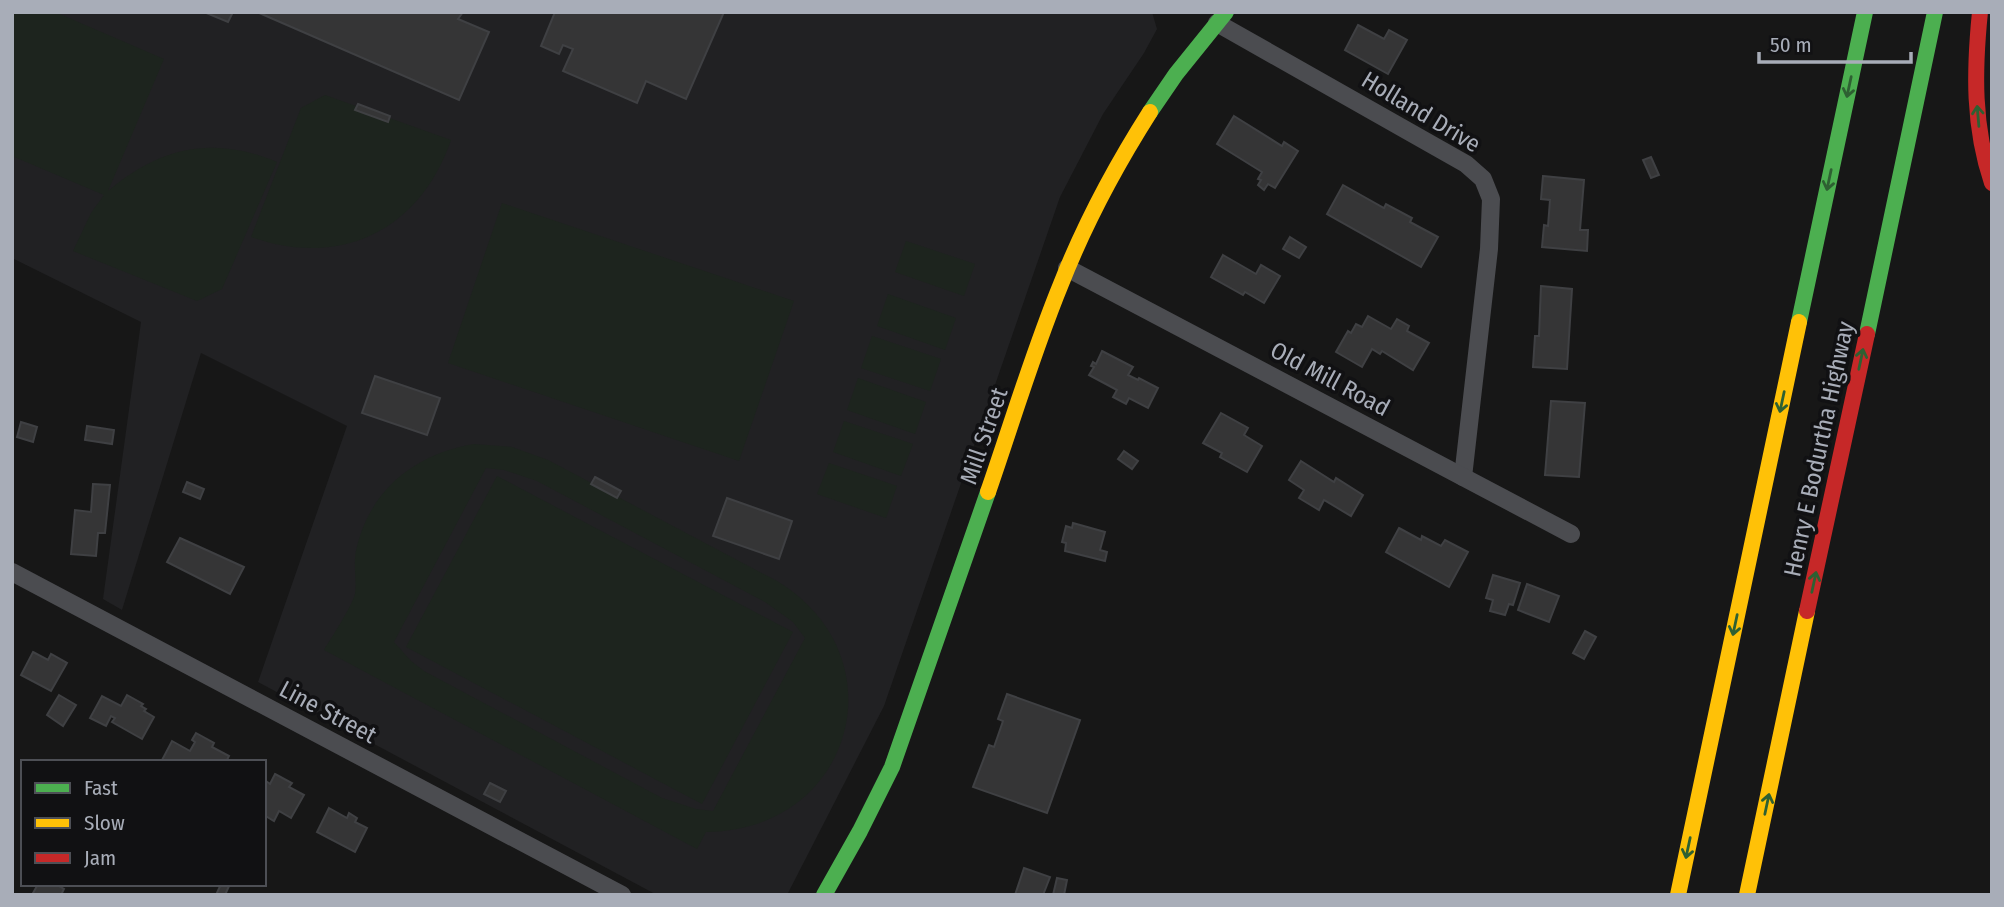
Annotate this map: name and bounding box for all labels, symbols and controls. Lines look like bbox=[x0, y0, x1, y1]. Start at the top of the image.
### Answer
scale bar bbox=[1759, 21, 1911, 65]
text: 50 m bbox=[1770, 32, 1812, 58]
street label: Holland Drive bbox=[1357, 66, 1485, 158]
one-way arrow bbox=[1842, 75, 1856, 98]
one-way arrow bbox=[1971, 105, 1984, 128]
one-way arrow bbox=[1822, 168, 1836, 191]
street label: Henry E Bodurtha Highway bbox=[1778, 319, 1860, 579]
street label: Old Mill Road bbox=[1266, 336, 1394, 422]
one-way arrow bbox=[1855, 348, 1869, 371]
street label: Mill Street bbox=[954, 384, 1014, 488]
one-way arrow bbox=[1775, 390, 1789, 413]
one-way arrow bbox=[1808, 571, 1821, 593]
one-way arrow bbox=[1728, 613, 1742, 636]
street label: Line Street bbox=[275, 675, 381, 749]
legend bbox=[21, 760, 266, 886]
text: Fast bbox=[84, 775, 118, 801]
one-way arrow bbox=[1760, 793, 1774, 816]
text: Slow bbox=[84, 810, 125, 836]
one-way arrow bbox=[1681, 836, 1694, 858]
text: Jam bbox=[84, 845, 116, 871]

